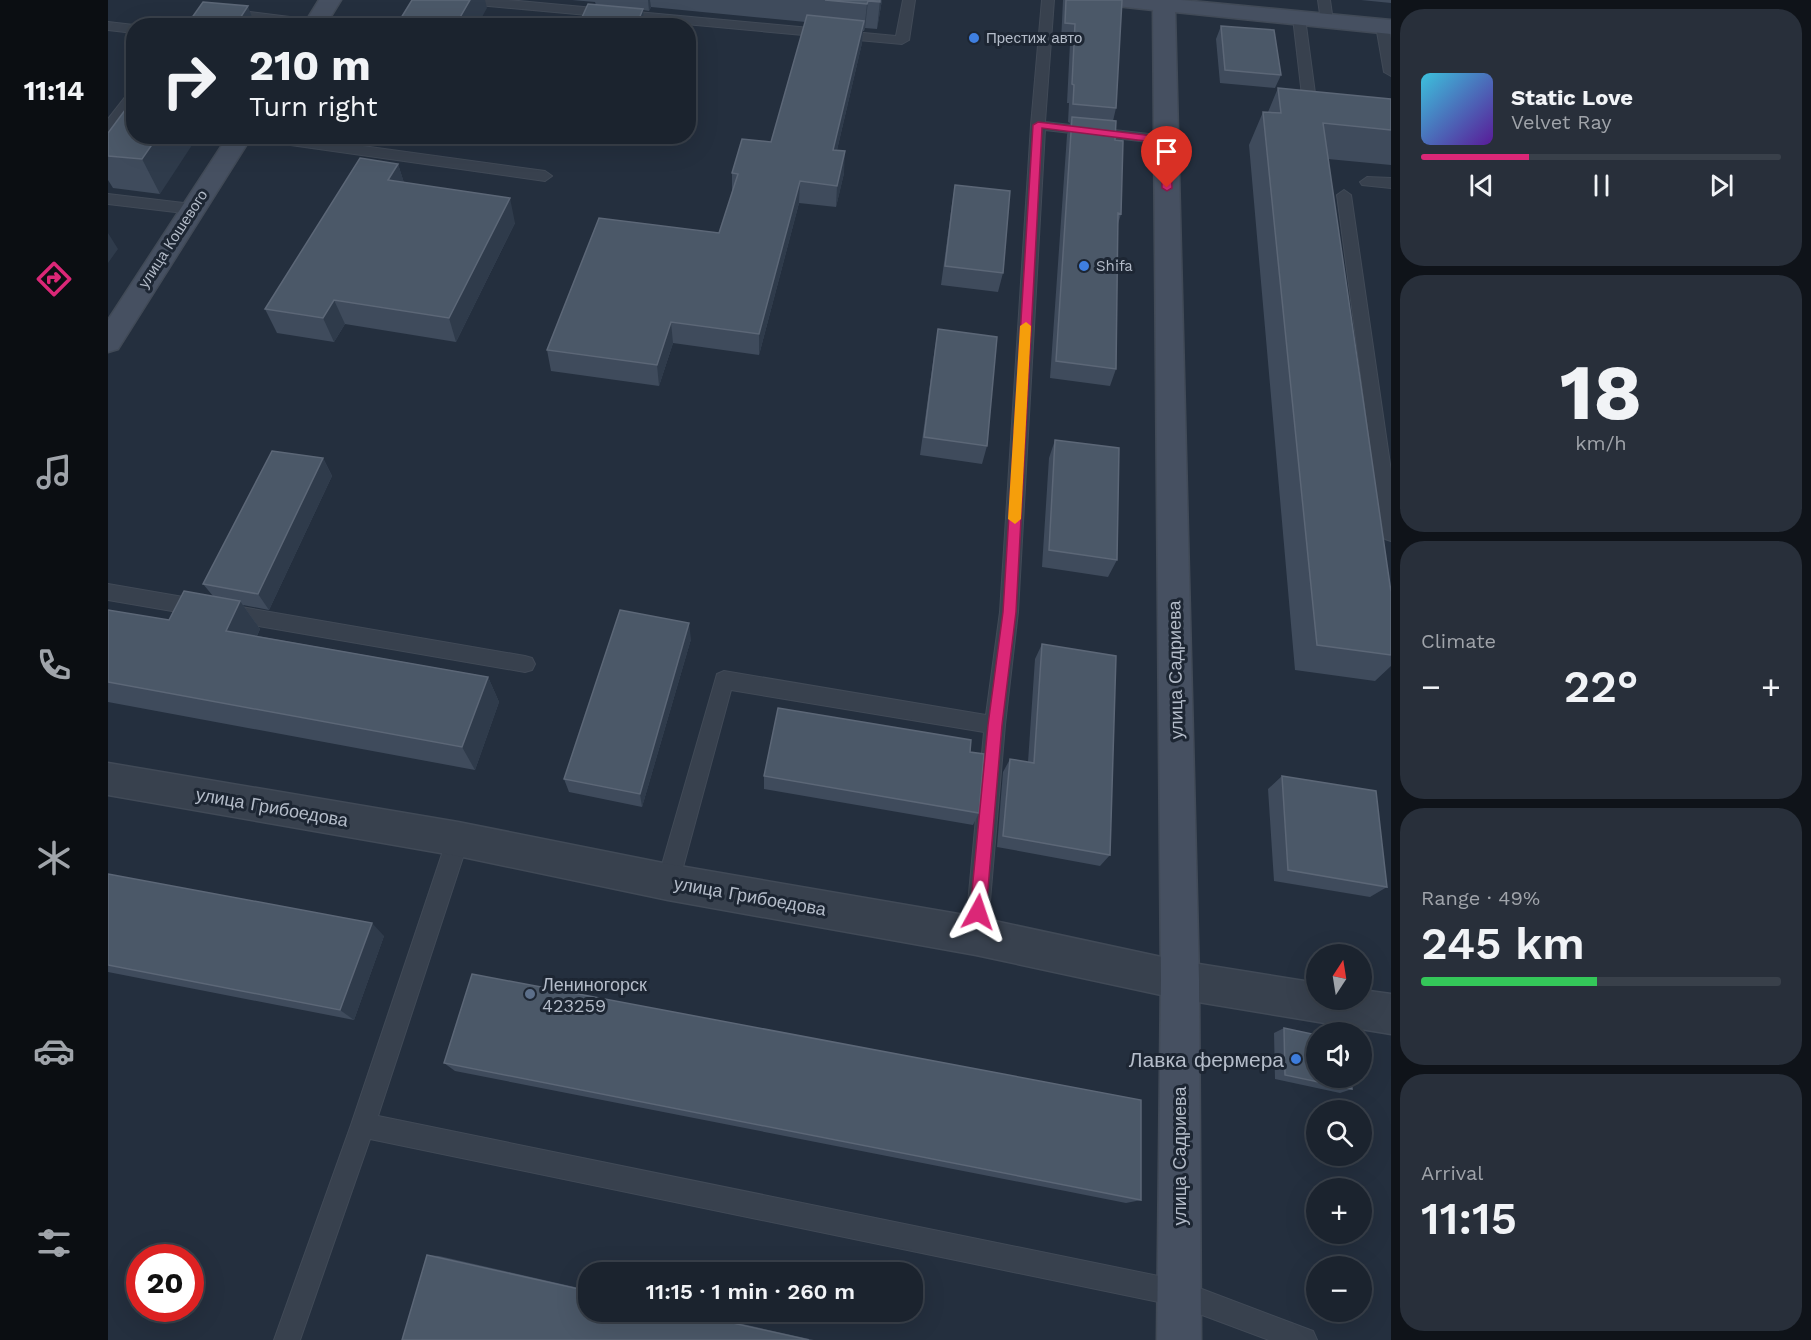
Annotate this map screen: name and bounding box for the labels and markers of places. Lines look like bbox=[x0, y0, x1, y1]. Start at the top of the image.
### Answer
place label: Престиж авто bbox=[986, 29, 1082, 47]
marker: Престиж авто bbox=[967, 31, 981, 45]
pin bbox=[1141, 126, 1192, 188]
place label: Shifa bbox=[1096, 257, 1133, 275]
marker: Shifa bbox=[1077, 259, 1091, 273]
place label: Лениногорск 423259 bbox=[542, 974, 647, 1016]
marker: Лениногорск 423259 bbox=[523, 987, 537, 1001]
place label: Лавка фермера bbox=[1129, 1047, 1284, 1072]
marker: Лавка фермера bbox=[1289, 1052, 1303, 1066]

